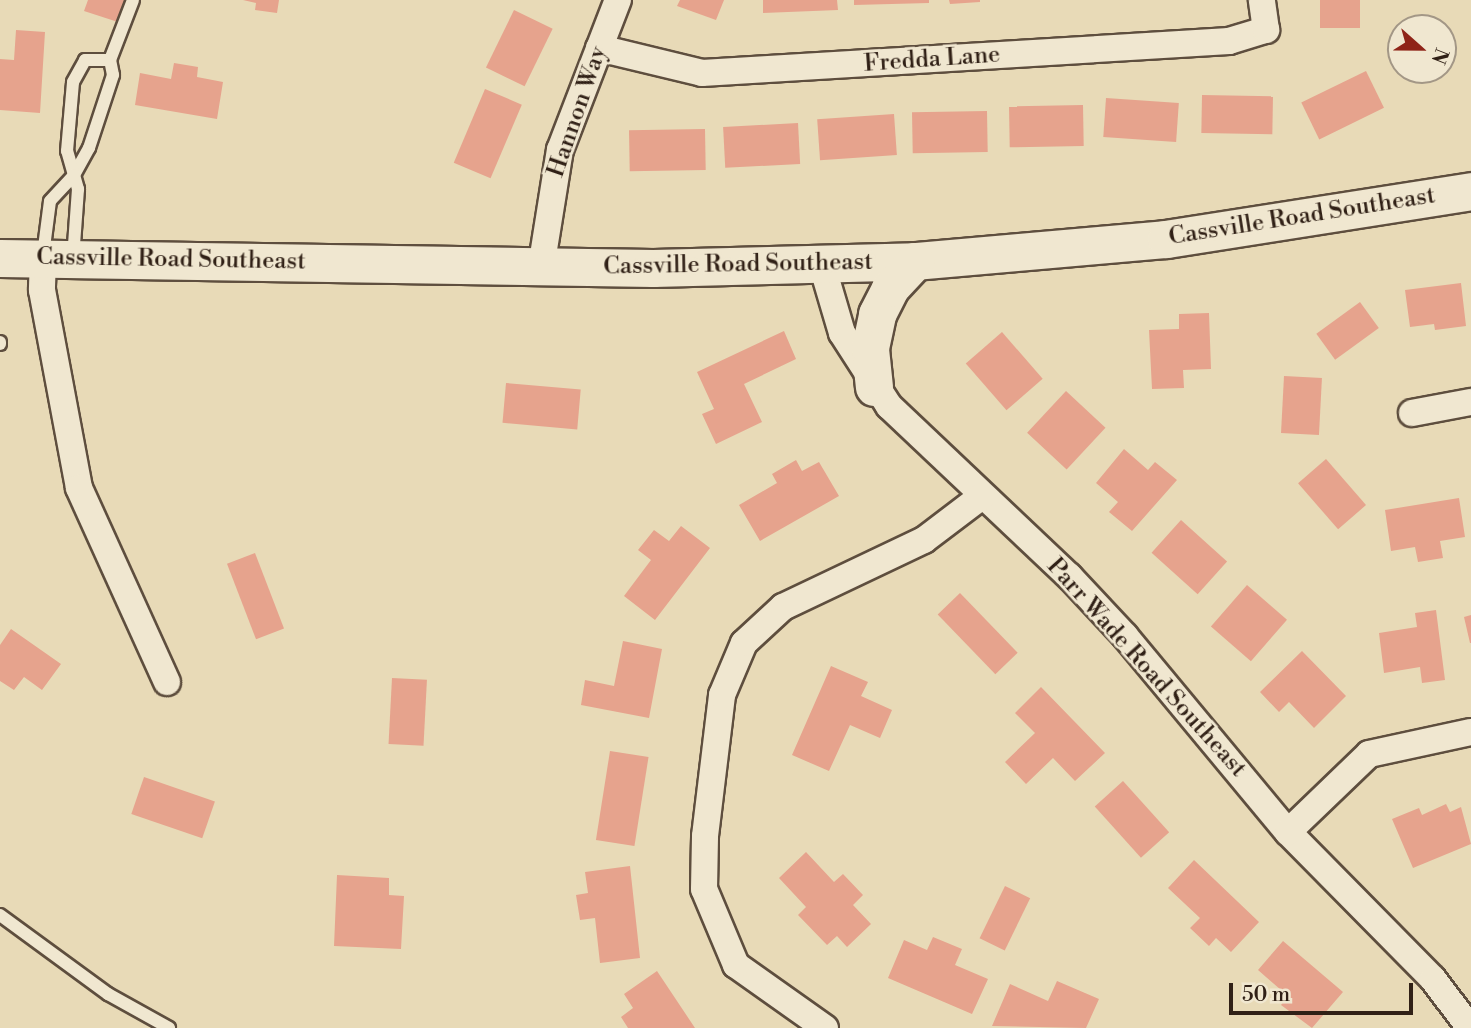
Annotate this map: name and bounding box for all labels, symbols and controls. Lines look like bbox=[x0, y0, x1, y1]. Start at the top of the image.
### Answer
north arrow bbox=[1387, 14, 1457, 84]
street label: Fredda Lane bbox=[863, 41, 1001, 79]
street label: Hannon Way bbox=[542, 43, 614, 181]
text: N bbox=[1426, 44, 1454, 67]
street label: Cassville Road Southeast bbox=[1167, 182, 1437, 252]
street label: Cassville Road Southeast bbox=[36, 243, 306, 277]
street label: Cassville Road Southeast bbox=[603, 248, 873, 282]
street label: Parr Wade Road Southeast bbox=[1040, 553, 1252, 783]
scale bar bbox=[1233, 968, 1417, 1012]
text: 50 m bbox=[1242, 982, 1290, 1008]

